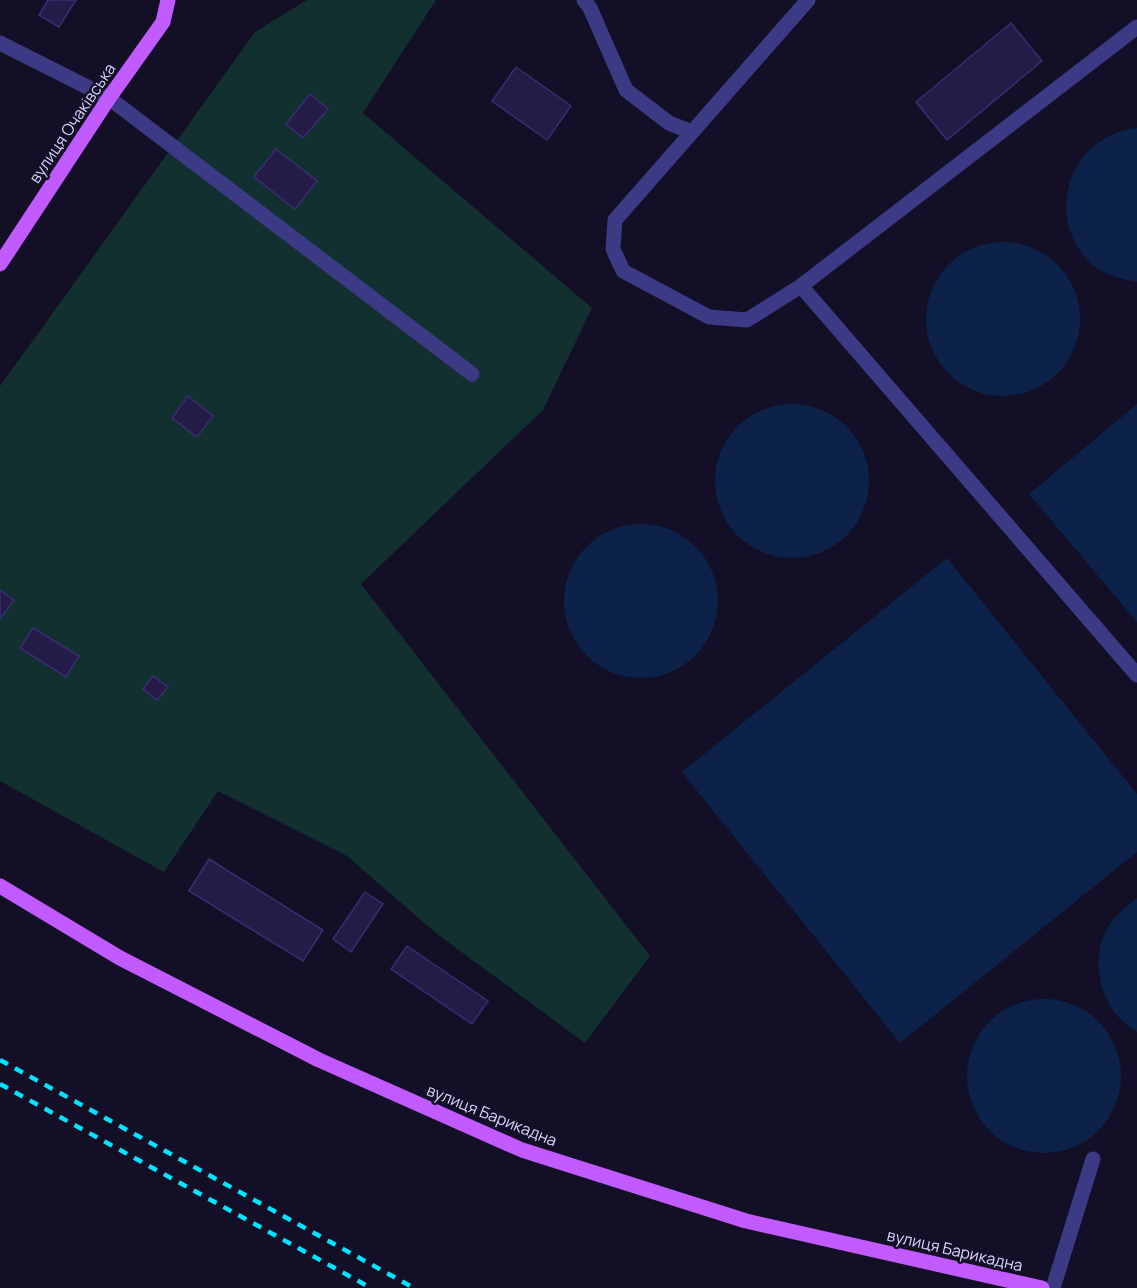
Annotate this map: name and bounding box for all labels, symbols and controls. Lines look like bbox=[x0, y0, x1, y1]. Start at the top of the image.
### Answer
street label: вулиця Очаківська bbox=[24, 59, 120, 187]
street label: вулиця Барикадна bbox=[424, 1079, 560, 1151]
street label: вулиця Барикадна bbox=[885, 1224, 1025, 1276]

